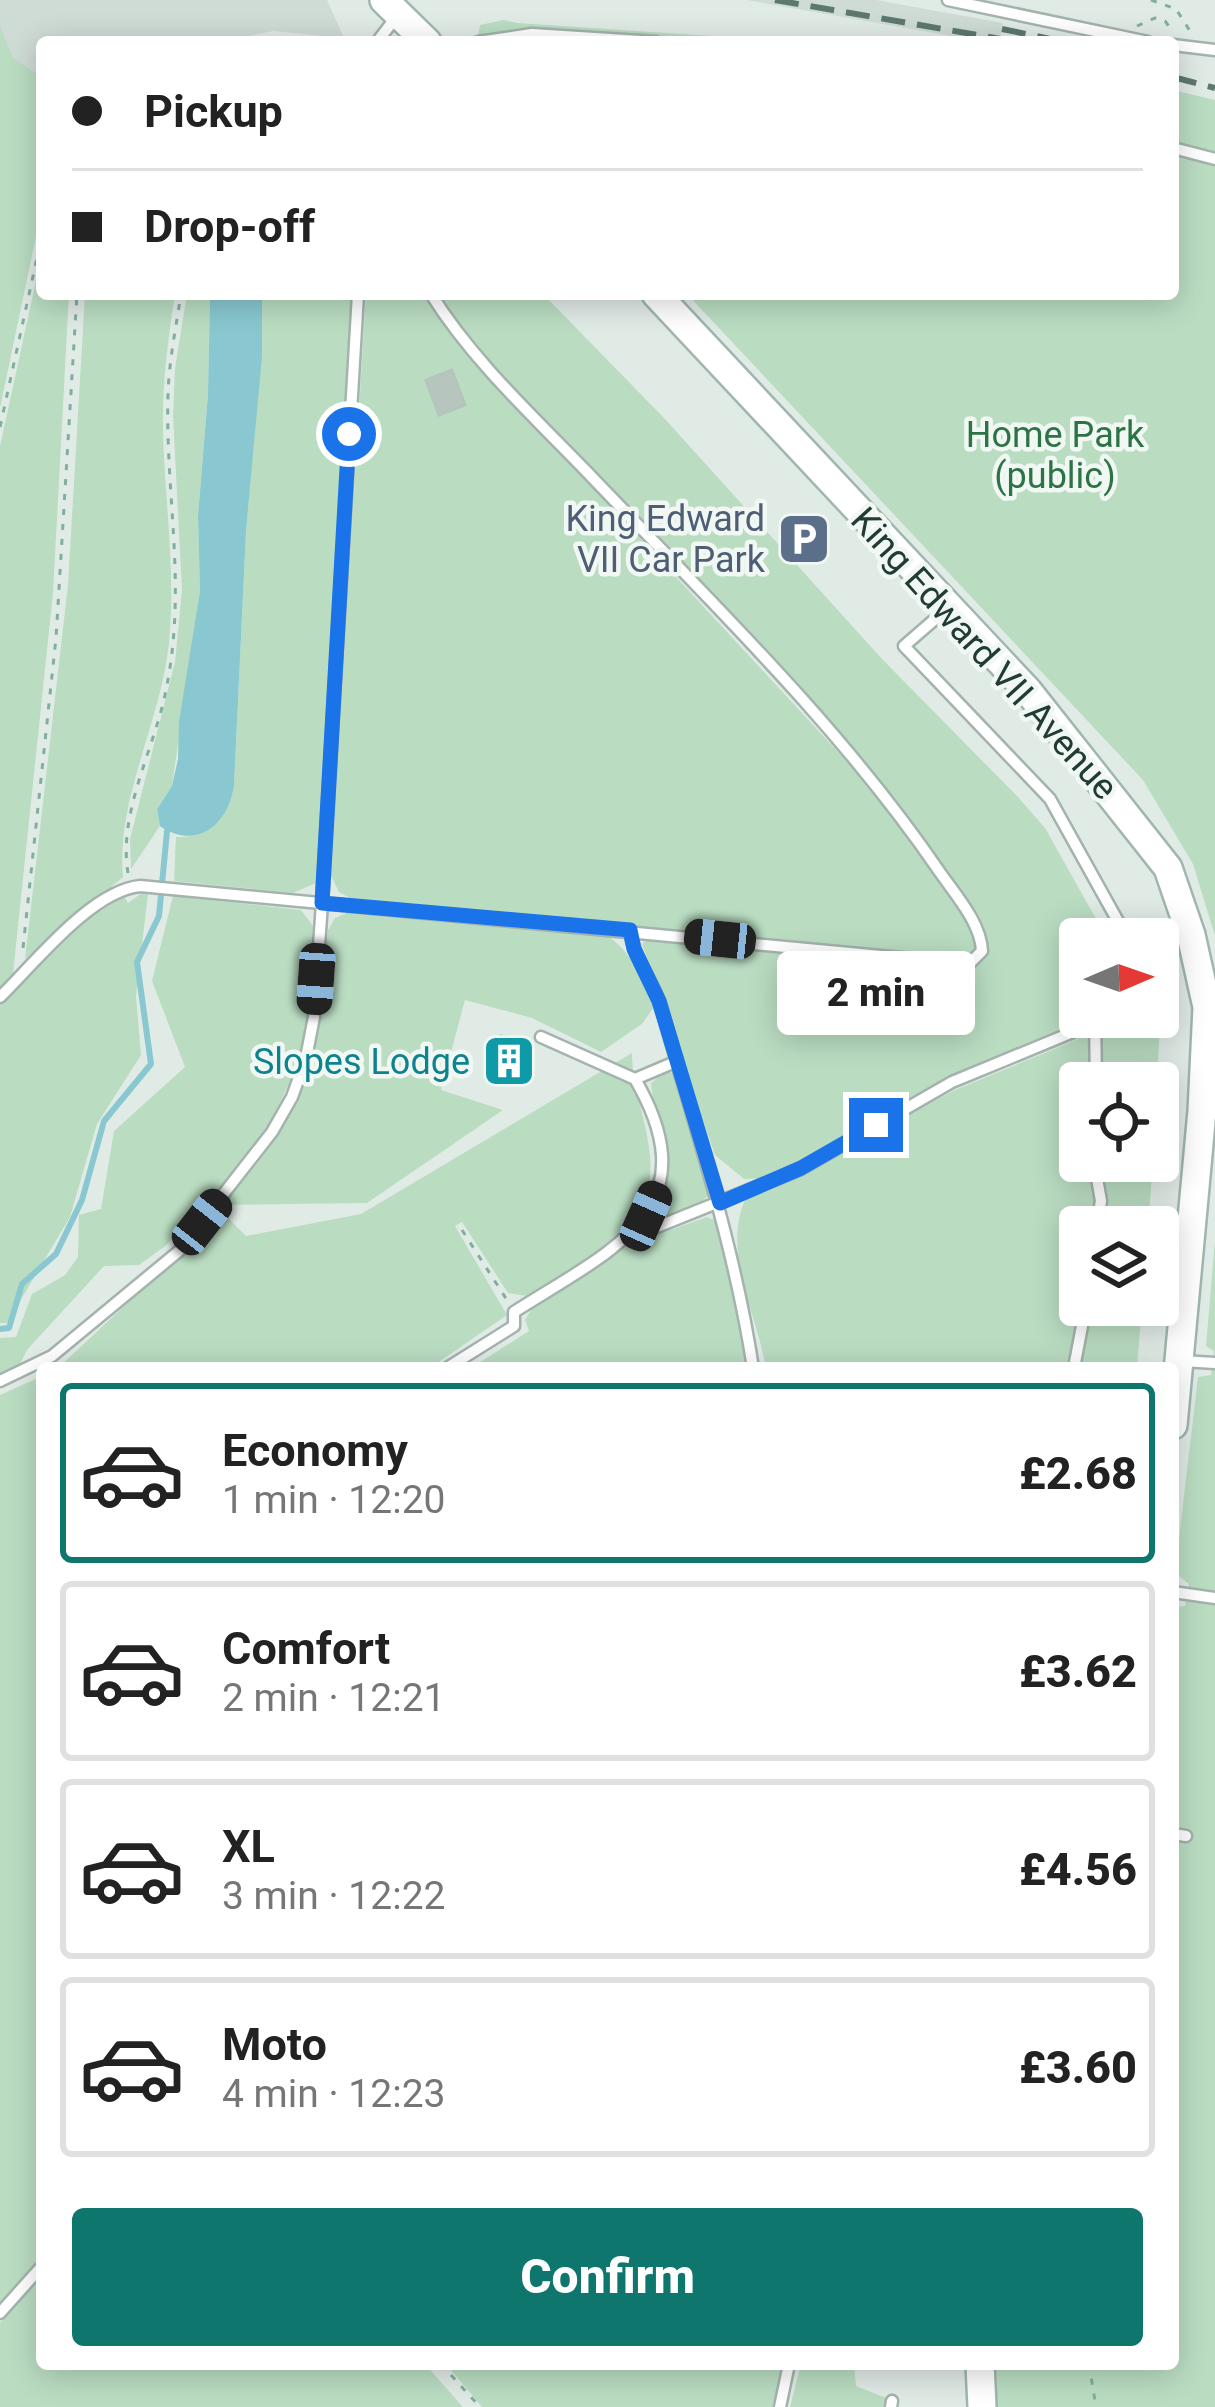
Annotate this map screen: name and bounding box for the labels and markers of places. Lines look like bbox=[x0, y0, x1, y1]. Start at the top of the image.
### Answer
place label: King Edward VII Car Park bbox=[565, 498, 766, 581]
parking icon: King Edward VII Car Park bbox=[776, 511, 832, 567]
building icon: Slopes Lodge bbox=[481, 1033, 537, 1089]
place label: Slopes Lodge bbox=[253, 1041, 470, 1083]

